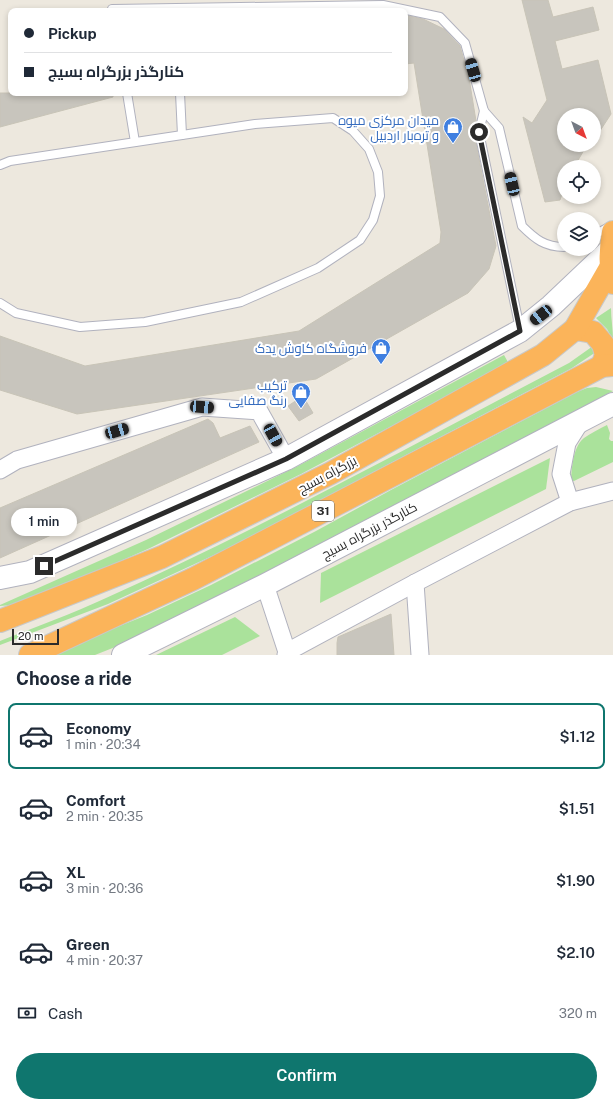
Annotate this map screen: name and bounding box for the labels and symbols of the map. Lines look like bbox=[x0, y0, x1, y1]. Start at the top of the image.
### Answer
car bbox=[464, 57, 482, 83]
north arrow bbox=[557, 108, 601, 152]
place label: میدان مرکزی میوه و تره‌بار اردبیل bbox=[338, 113, 439, 143]
shop icon: میدان مرکزی میوه و تره‌بار اردبیل bbox=[442, 116, 464, 144]
route start bbox=[470, 123, 488, 141]
car bbox=[503, 171, 521, 197]
car bbox=[528, 303, 554, 327]
shop icon: فروشگاه کاوش یدک bbox=[370, 337, 392, 365]
place label: فروشگاه کاوش یدک bbox=[255, 341, 367, 356]
place label: ترکیب رنگ صفایی bbox=[229, 378, 288, 408]
shop icon: ترکیب رنگ صفایی bbox=[290, 381, 312, 409]
car bbox=[190, 400, 214, 414]
car bbox=[104, 422, 130, 440]
car bbox=[262, 422, 284, 448]
street label: بزرگراه بسیج bbox=[295, 453, 360, 497]
street label: کنارگذر بزرگراه بسیج bbox=[319, 499, 420, 563]
road number: 31 bbox=[312, 501, 334, 521]
callout: 1 min bbox=[11, 508, 77, 536]
route end bbox=[35, 557, 53, 575]
scale bar bbox=[12, 627, 59, 646]

